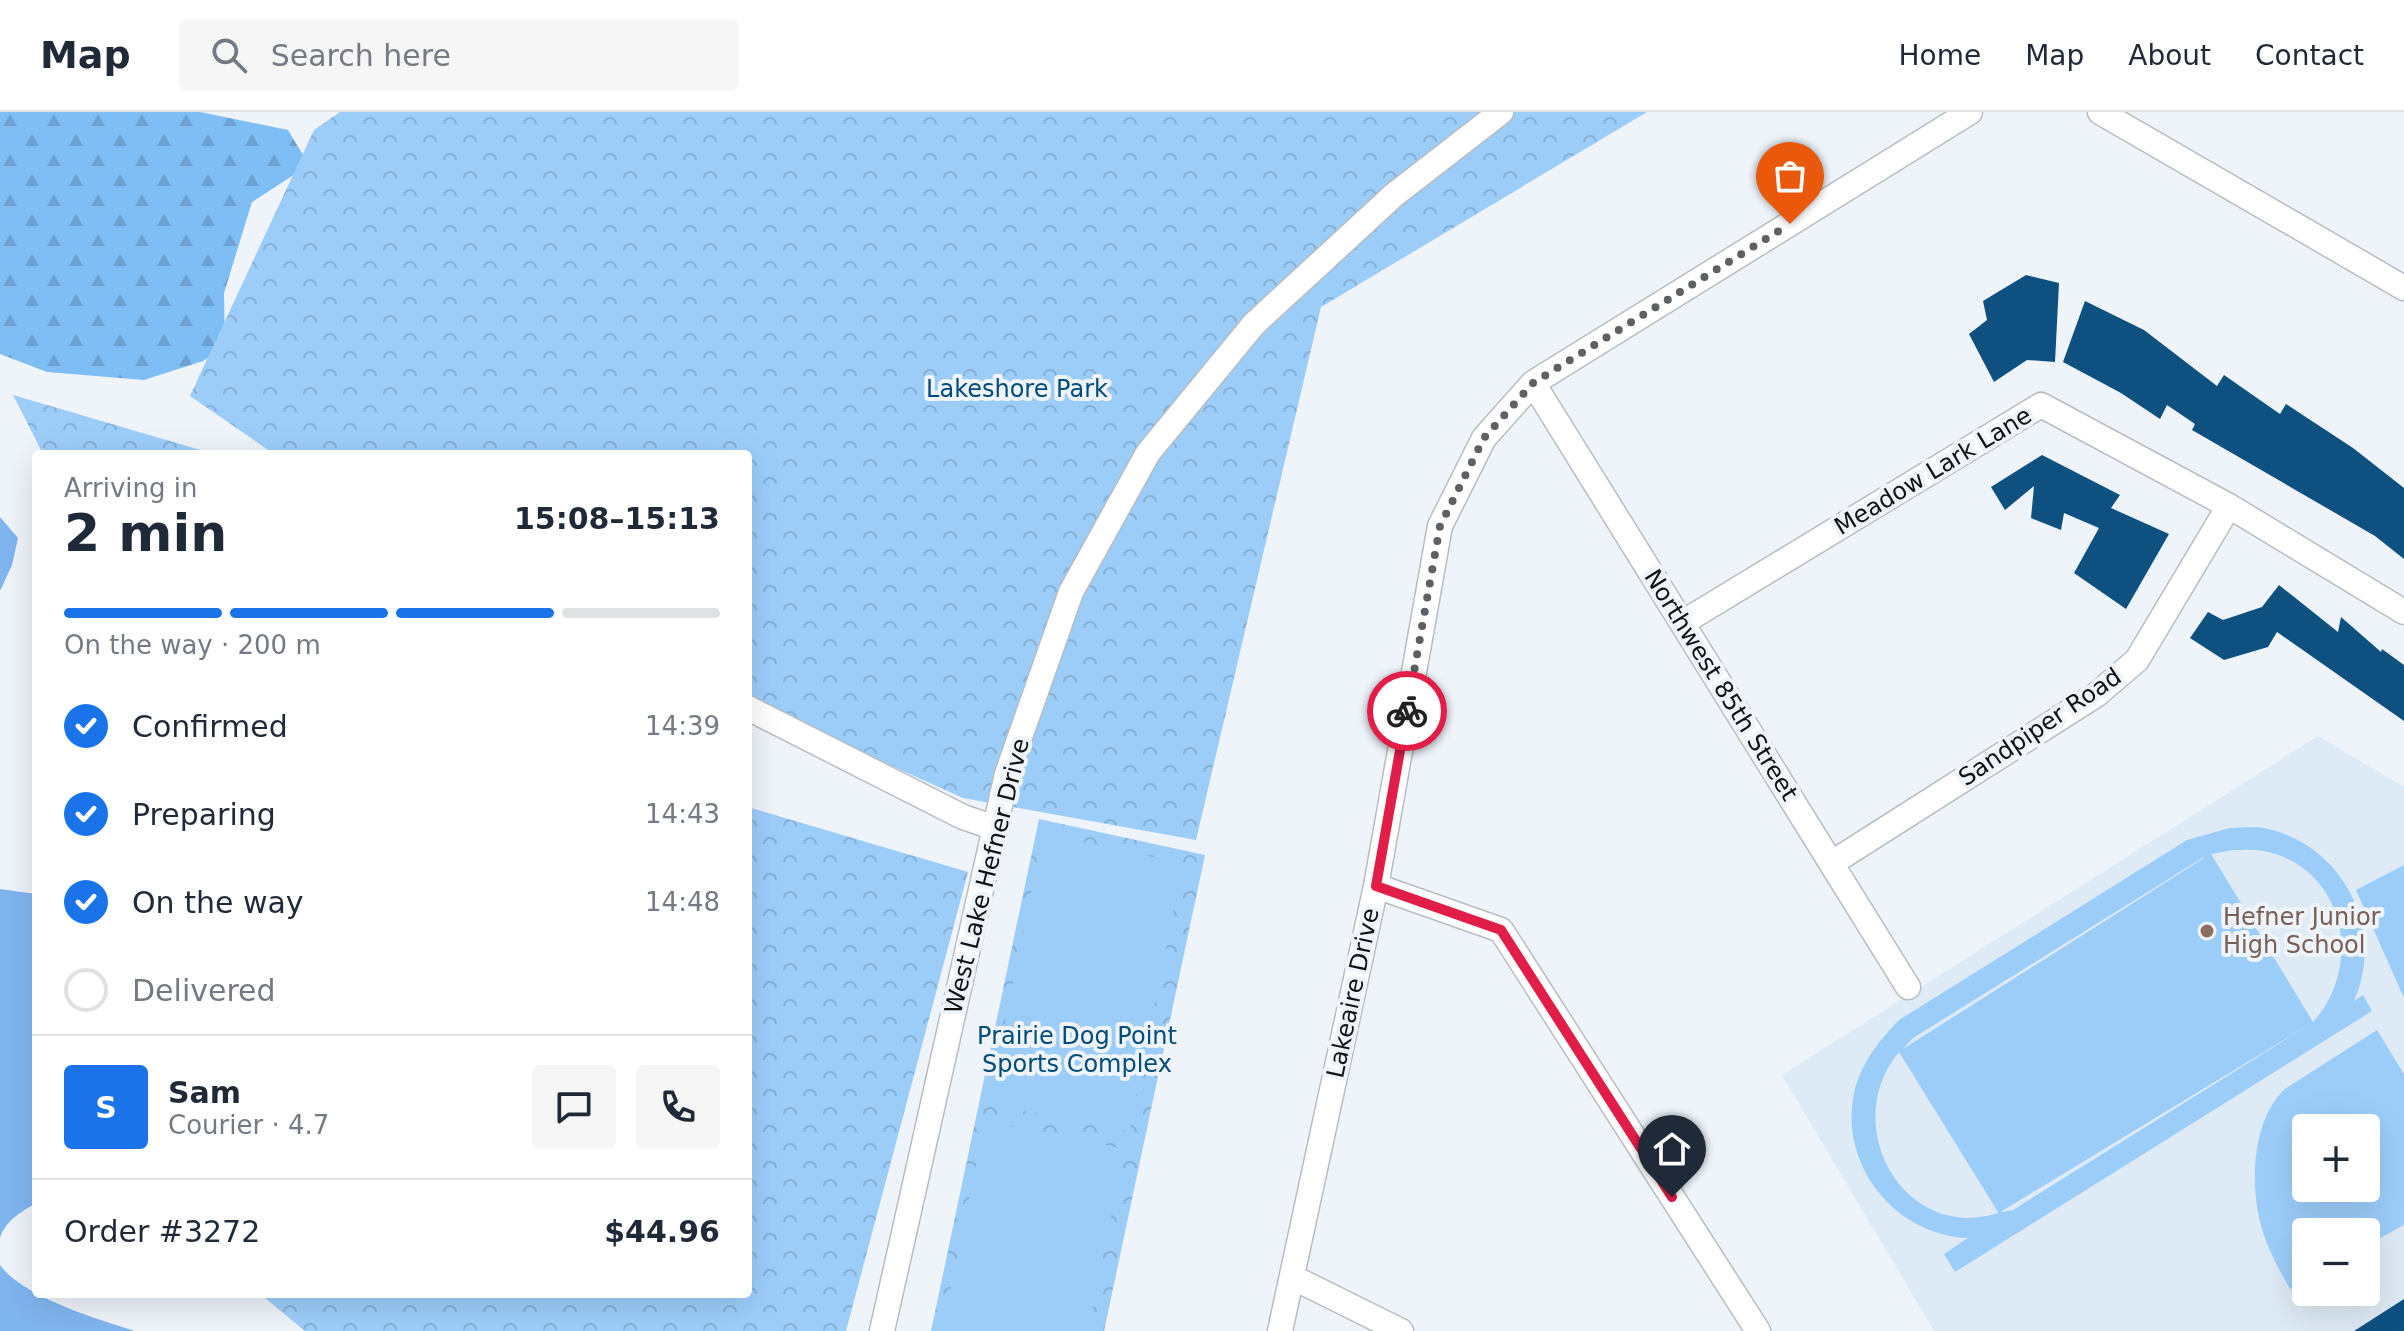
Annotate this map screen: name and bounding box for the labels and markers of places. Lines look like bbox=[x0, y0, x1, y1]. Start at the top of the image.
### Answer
pin bbox=[1756, 142, 1824, 224]
place label: Hefner Junior High School bbox=[2223, 903, 2381, 959]
marker: Hefner Junior High School bbox=[2198, 922, 2216, 940]
pin bbox=[1638, 1115, 1706, 1197]

